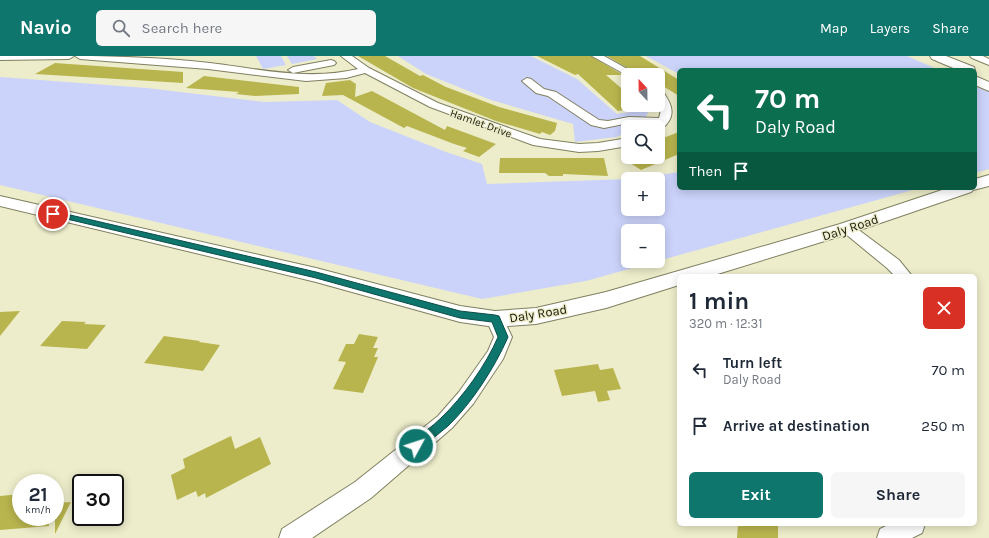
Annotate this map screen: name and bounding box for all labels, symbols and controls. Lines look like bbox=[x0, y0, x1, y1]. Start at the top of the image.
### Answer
search box bbox=[96, 10, 376, 46]
text: Navio bbox=[20, 17, 72, 39]
icon: search bbox=[110, 17, 132, 39]
text: Search here bbox=[142, 19, 222, 37]
text: Map bbox=[820, 20, 848, 37]
text: Layers bbox=[870, 20, 910, 37]
text: Share bbox=[932, 20, 969, 37]
north arrow bbox=[621, 68, 665, 112]
map controls bbox=[621, 68, 665, 268]
text: 70 m bbox=[755, 82, 820, 115]
icon: left bbox=[689, 84, 741, 136]
street label: Hamlet Drive bbox=[448, 106, 514, 141]
text: Daly Road bbox=[755, 116, 836, 138]
button: search bbox=[621, 120, 665, 164]
icon: arrive bbox=[730, 160, 752, 182]
text: Then bbox=[689, 162, 722, 180]
button: + bbox=[621, 172, 665, 216]
pin bbox=[36, 197, 70, 231]
icon: arrive bbox=[42, 203, 64, 225]
street label: Daly Road bbox=[820, 211, 880, 244]
button: − bbox=[621, 224, 665, 268]
text: 1 min bbox=[689, 287, 749, 315]
button: close bbox=[923, 287, 965, 329]
street label: Daly Road bbox=[508, 302, 568, 325]
text: 320 m · 12:31 bbox=[689, 316, 762, 331]
text: Turn left bbox=[723, 354, 782, 372]
icon: left bbox=[689, 359, 711, 381]
text: 70 m bbox=[931, 361, 965, 379]
text: Daly Road bbox=[723, 372, 781, 387]
icon: arrive bbox=[689, 415, 711, 437]
text: Arrive at destination bbox=[723, 417, 870, 435]
text: 250 m bbox=[921, 417, 965, 435]
position arrow bbox=[395, 425, 437, 467]
button: Exit bbox=[689, 472, 823, 518]
button: Share bbox=[831, 472, 965, 518]
speed limit sign: 30 bbox=[72, 474, 124, 526]
text: 21 bbox=[28, 483, 48, 506]
text: km/h bbox=[25, 504, 51, 516]

